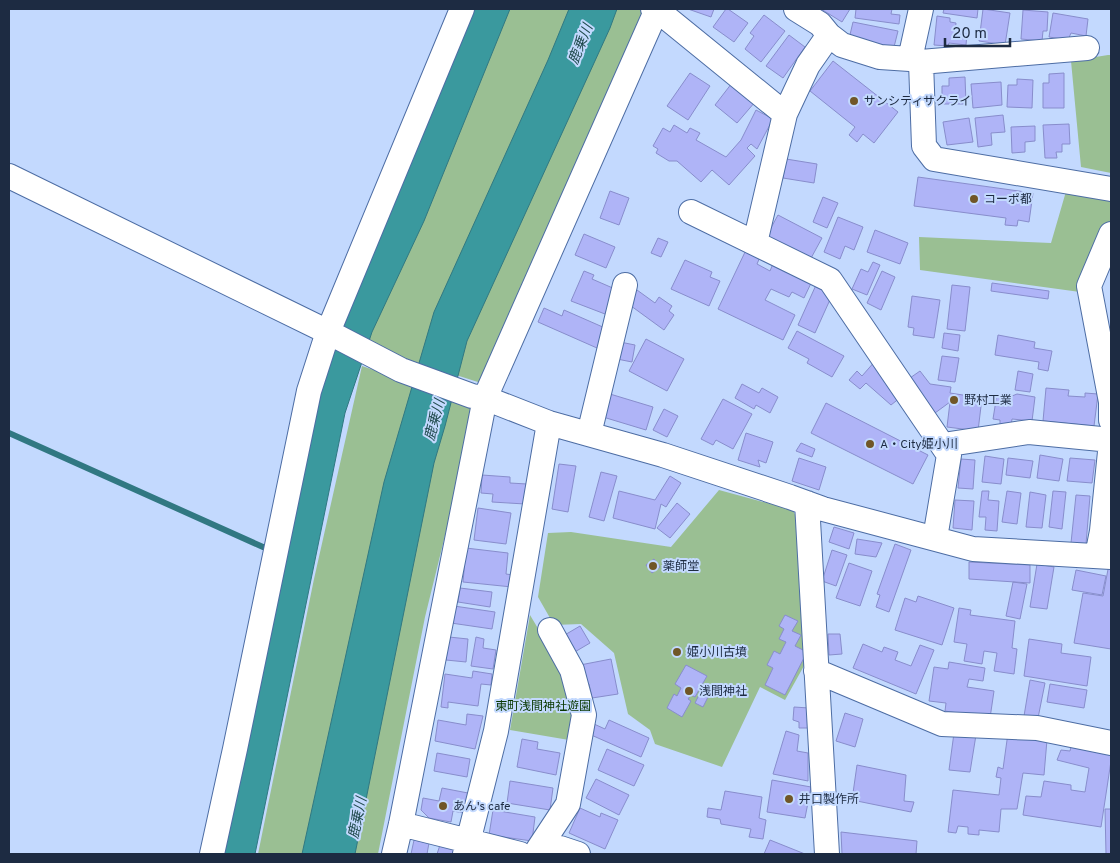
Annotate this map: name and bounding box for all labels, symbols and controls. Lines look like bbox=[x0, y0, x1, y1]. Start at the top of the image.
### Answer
scale bar bbox=[945, 15, 1010, 47]
water label: 鹿乗川 bbox=[566, 20, 598, 67]
text: 20 m bbox=[952, 25, 987, 44]
place label: サンシティサクライ bbox=[864, 94, 971, 110]
marker: サンシティサクライ bbox=[848, 95, 860, 107]
place label: コーポ都 bbox=[984, 192, 1032, 208]
marker: コーポ都 bbox=[968, 193, 980, 205]
place label: 野村工業 bbox=[964, 393, 1012, 409]
marker: 野村工業 bbox=[948, 394, 960, 406]
water label: 鹿乗川 bbox=[422, 396, 450, 443]
place label: A・City姫小川 bbox=[880, 437, 958, 453]
marker: A・City姫小川 bbox=[864, 438, 876, 450]
place label: 薬師堂 bbox=[663, 559, 699, 575]
marker: 薬師堂 bbox=[647, 560, 659, 572]
place label: 姫小川古墳 bbox=[687, 645, 747, 661]
marker: 姫小川古墳 bbox=[671, 646, 683, 658]
place label: 浅間神社 bbox=[699, 684, 747, 700]
marker: 浅間神社 bbox=[683, 685, 695, 697]
park label: 東町浅間神社遊園 bbox=[495, 699, 591, 715]
place label: 井口製作所 bbox=[799, 792, 859, 808]
marker: 井口製作所 bbox=[783, 793, 795, 805]
water label: 鹿乗川 bbox=[346, 794, 372, 841]
place label: あん's cafe bbox=[453, 799, 510, 815]
marker: あん's cafe bbox=[437, 800, 449, 812]

